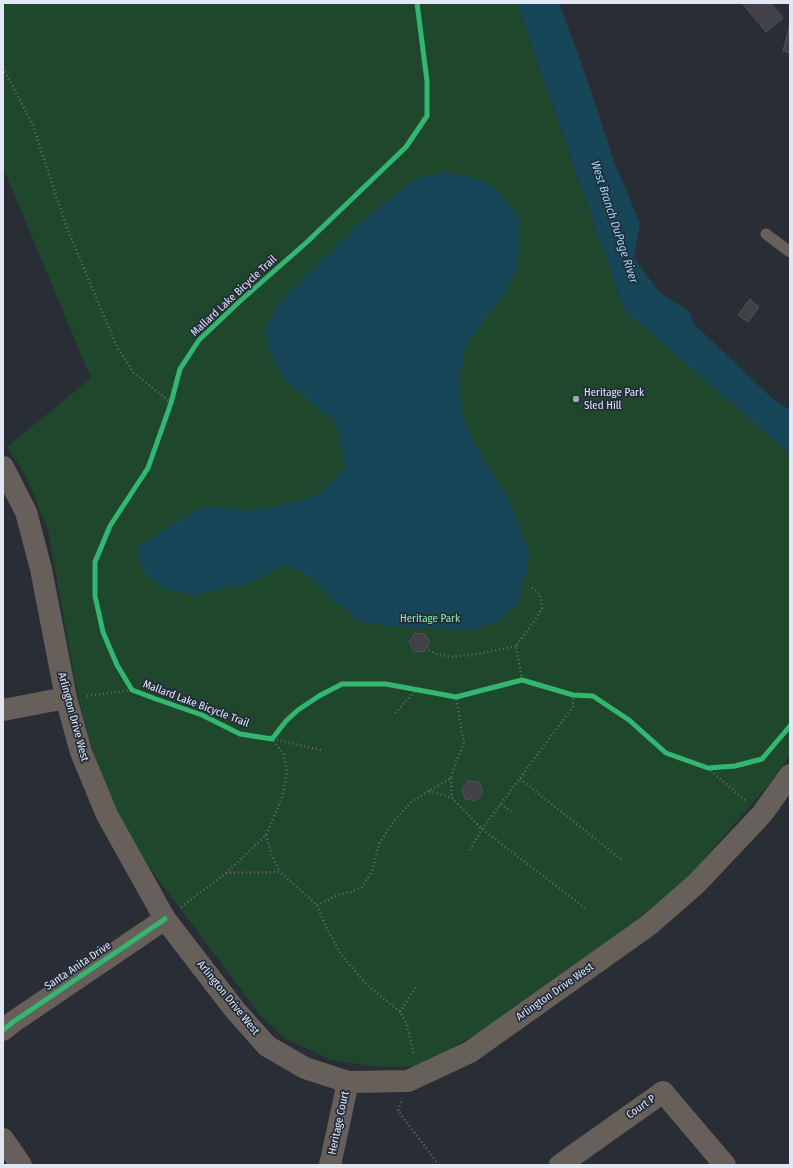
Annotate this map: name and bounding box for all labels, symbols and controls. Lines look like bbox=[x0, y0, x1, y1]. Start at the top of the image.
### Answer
water label: West Branch DuPage River bbox=[587, 159, 641, 285]
street label: Mallard Lake Bicycle Trail bbox=[188, 253, 280, 339]
place label: Heritage Park Sled Hill bbox=[584, 386, 644, 412]
marker: Heritage Park Sled Hill bbox=[571, 394, 581, 404]
park label: Heritage Park bbox=[400, 612, 460, 626]
street label: Arlington Drive West bbox=[55, 671, 91, 763]
street label: Mallard Lake Bicycle Trail bbox=[141, 678, 251, 730]
street label: Santa Anita Drive bbox=[42, 939, 114, 993]
street label: Arlington Drive West bbox=[194, 958, 262, 1038]
street label: Arlington Drive West bbox=[514, 960, 596, 1024]
street label: Heritage Court bbox=[326, 1090, 352, 1156]
street label: Court P bbox=[624, 1092, 658, 1122]

